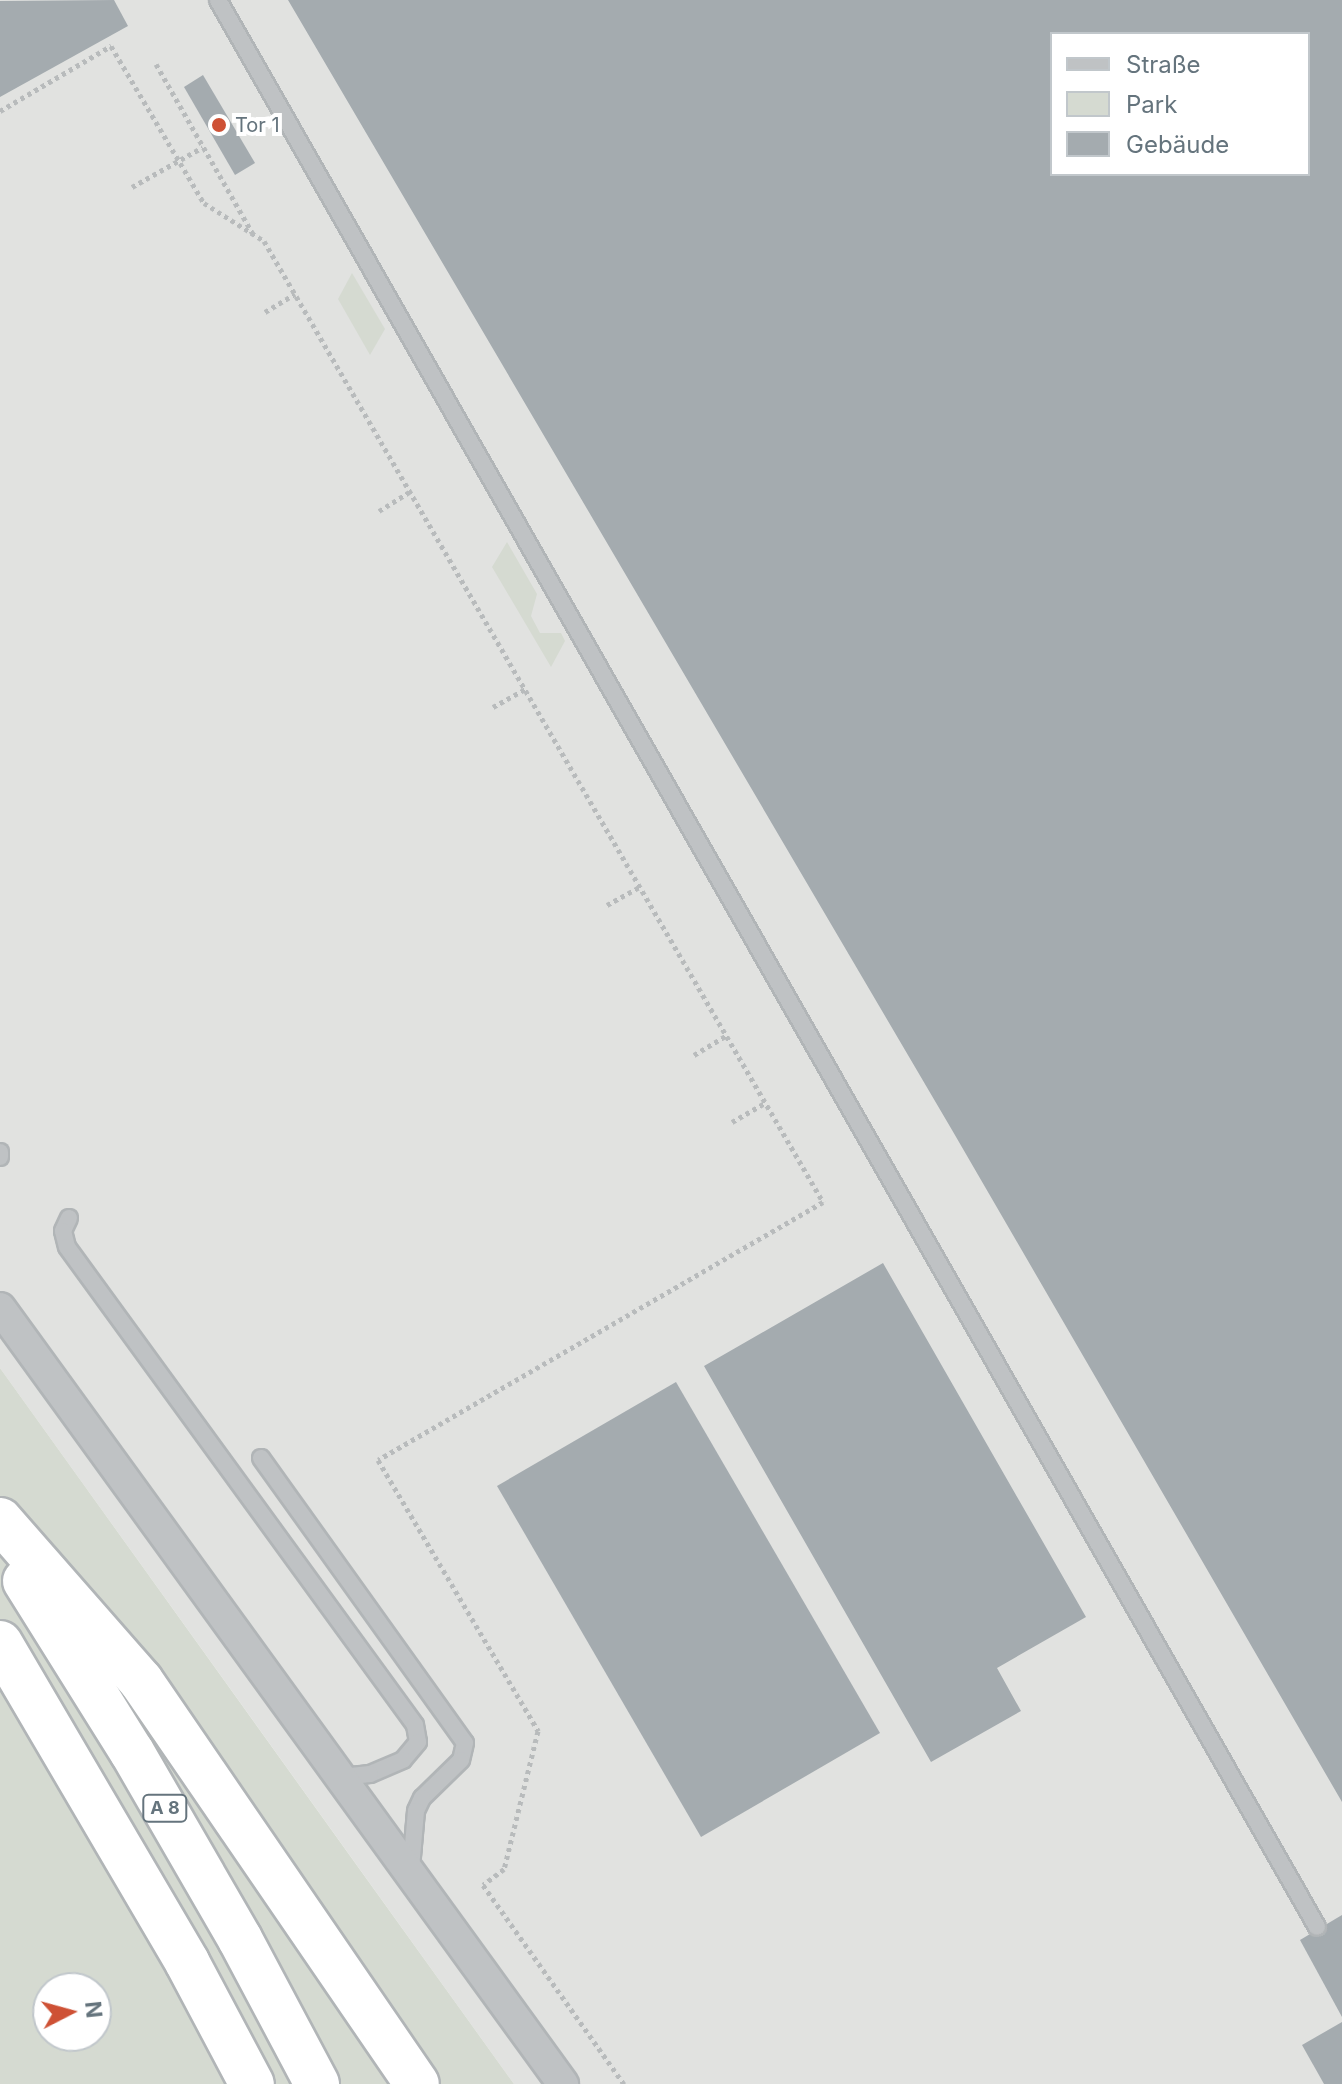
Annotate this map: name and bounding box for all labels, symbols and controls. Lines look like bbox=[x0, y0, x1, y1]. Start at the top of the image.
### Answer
legend bbox=[1050, 32, 1310, 176]
text: Straße bbox=[1126, 50, 1201, 79]
text: Park bbox=[1126, 90, 1177, 119]
place label: Tor 1 bbox=[235, 113, 280, 137]
marker: Tor 1 bbox=[210, 116, 228, 134]
text: Gebäude bbox=[1126, 130, 1229, 159]
road number: A 8 bbox=[141, 1794, 189, 1822]
north arrow bbox=[32, 1972, 112, 2052]
text: N bbox=[80, 2000, 108, 2019]

